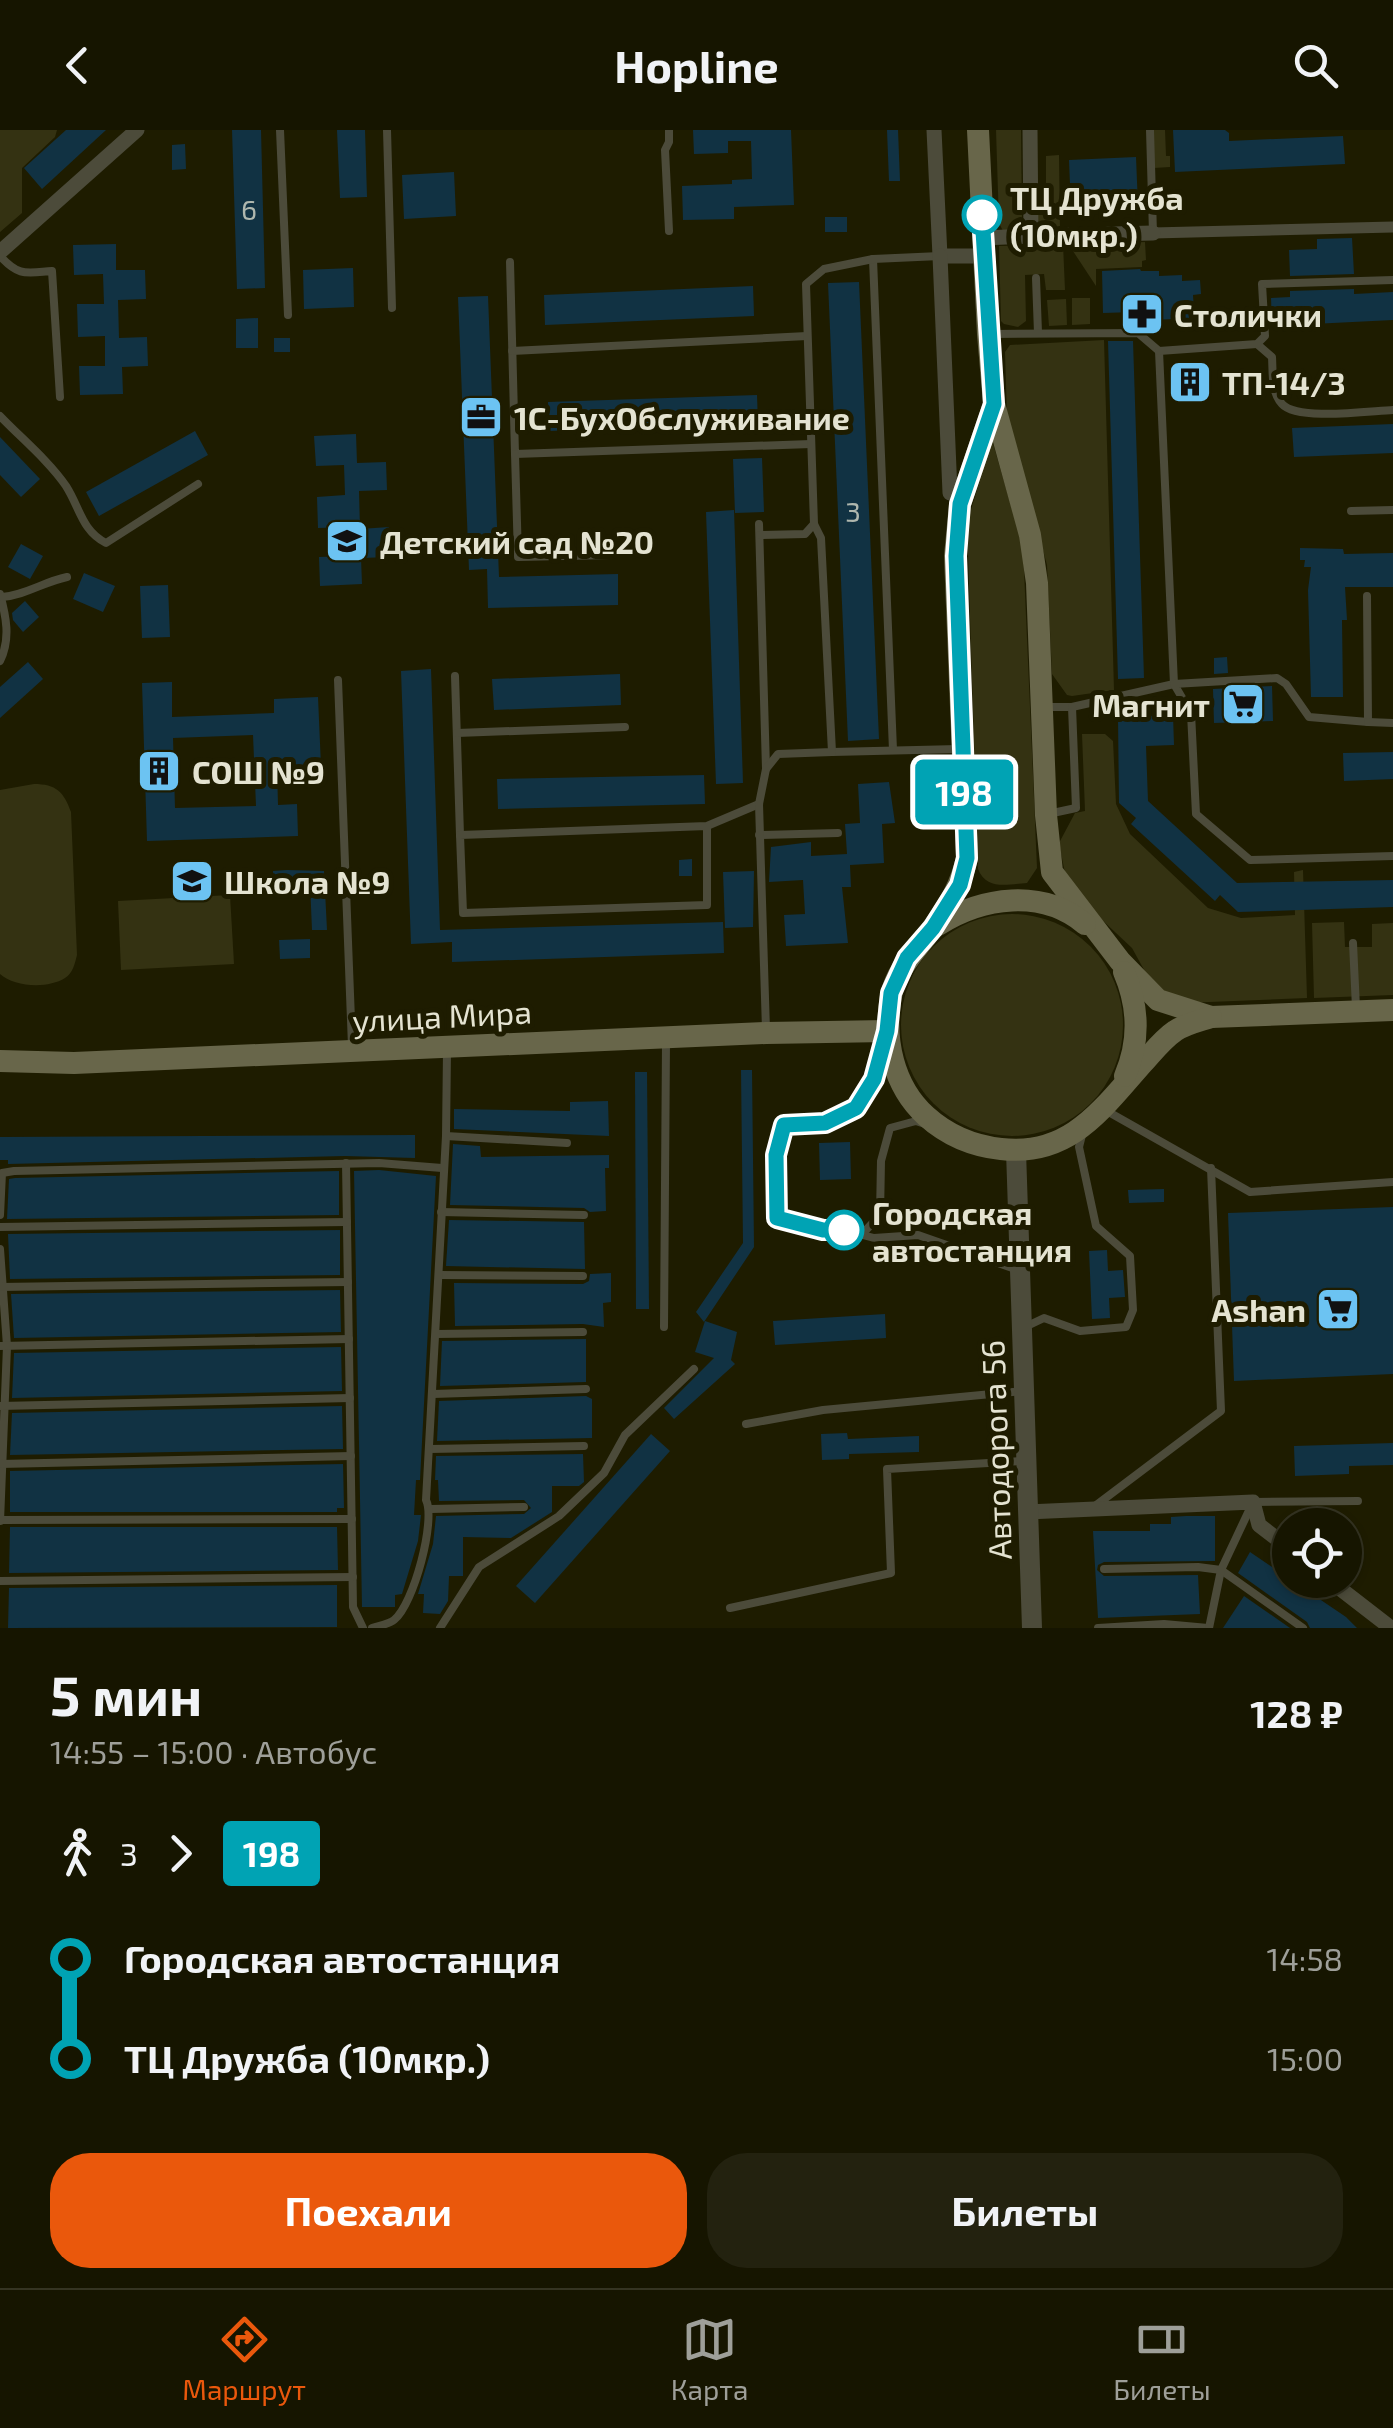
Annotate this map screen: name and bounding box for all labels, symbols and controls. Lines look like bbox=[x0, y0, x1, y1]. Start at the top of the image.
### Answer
icon: back bbox=[50, 38, 105, 93]
text: Hopline bbox=[614, 38, 779, 92]
icon: search bbox=[1288, 38, 1343, 93]
place label: ТЦ Дружба (10мкр.) bbox=[1010, 178, 1184, 253]
house number: 6 bbox=[241, 192, 257, 226]
marker: ТЦ Дружба (10мкр.) bbox=[963, 196, 1001, 234]
pharmacy icon: Столички bbox=[1119, 291, 1165, 337]
place label: Столички bbox=[1174, 295, 1322, 333]
building icon: ТП-14/3 bbox=[1167, 359, 1213, 405]
place label: ТП-14/3 bbox=[1222, 363, 1346, 401]
office icon: 1С-БухОбслуживание bbox=[458, 394, 504, 440]
place label: 1С-БухОбслуживание bbox=[514, 398, 850, 437]
house number: 3 bbox=[845, 494, 861, 528]
school or university icon: Детский сад №20 bbox=[324, 518, 370, 564]
place label: Детский сад №20 bbox=[380, 522, 654, 560]
supermarket icon: Магнит bbox=[1220, 681, 1266, 727]
place label: Магнит bbox=[1092, 685, 1210, 723]
building icon: СОШ №9 bbox=[136, 748, 182, 794]
place label: СОШ №9 bbox=[192, 752, 325, 790]
line badge: 198 bbox=[906, 760, 1022, 824]
text: 198 bbox=[935, 771, 993, 813]
school or university icon: Школа №9 bbox=[169, 858, 215, 904]
place label: Школа №9 bbox=[224, 862, 390, 900]
street label: улица Мира bbox=[351, 991, 533, 1040]
place label: Городская автостанция bbox=[872, 1193, 1072, 1268]
marker: Городская автостанция bbox=[825, 1211, 863, 1249]
supermarket icon: Ashan bbox=[1315, 1286, 1361, 1332]
place label: Ashan bbox=[1211, 1290, 1306, 1328]
street label: Автодорога 56 bbox=[972, 1340, 1018, 1560]
map controls bbox=[1272, 1508, 1362, 1598]
button: locate bbox=[1272, 1508, 1362, 1598]
text: 5 мин bbox=[50, 1661, 202, 1727]
text: 128 ₽ bbox=[1250, 1690, 1343, 1736]
text: 14:55 – 15:00 · Автобус bbox=[50, 1732, 377, 1770]
icon: walk bbox=[50, 1826, 105, 1881]
icon: forward bbox=[153, 1826, 208, 1881]
text: 198 bbox=[243, 1832, 300, 1874]
text: 3 bbox=[120, 1834, 138, 1872]
text: Городская автостанция bbox=[124, 1935, 560, 1981]
text: 14:58 bbox=[1266, 1939, 1343, 1977]
text: ТЦ Дружба (10мкр.) bbox=[124, 2035, 490, 2081]
text: 15:00 bbox=[1267, 2039, 1343, 2077]
button: Поехали bbox=[50, 2153, 687, 2268]
button: Билеты bbox=[707, 2153, 1343, 2268]
tab: Маршрут bbox=[182, 2312, 306, 2406]
tab: Карта bbox=[671, 2312, 749, 2406]
tab: Билеты bbox=[1113, 2312, 1211, 2406]

